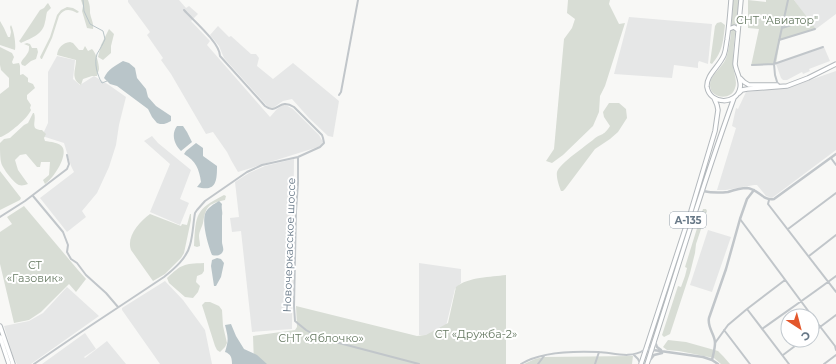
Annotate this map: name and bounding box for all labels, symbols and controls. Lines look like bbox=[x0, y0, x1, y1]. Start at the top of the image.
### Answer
park label: СНТ "Авиатор" bbox=[736, 13, 818, 27]
street label: Новочеркасское шоссе bbox=[280, 177, 298, 313]
road number: А-135 bbox=[670, 212, 706, 228]
park label: СТ «Газовик» bbox=[7, 258, 63, 285]
north arrow bbox=[780, 308, 820, 348]
park label: СТ «Дружба-2» bbox=[435, 327, 517, 341]
text: С bbox=[799, 328, 813, 344]
park label: СНТ «Яблочко» bbox=[278, 331, 364, 345]

